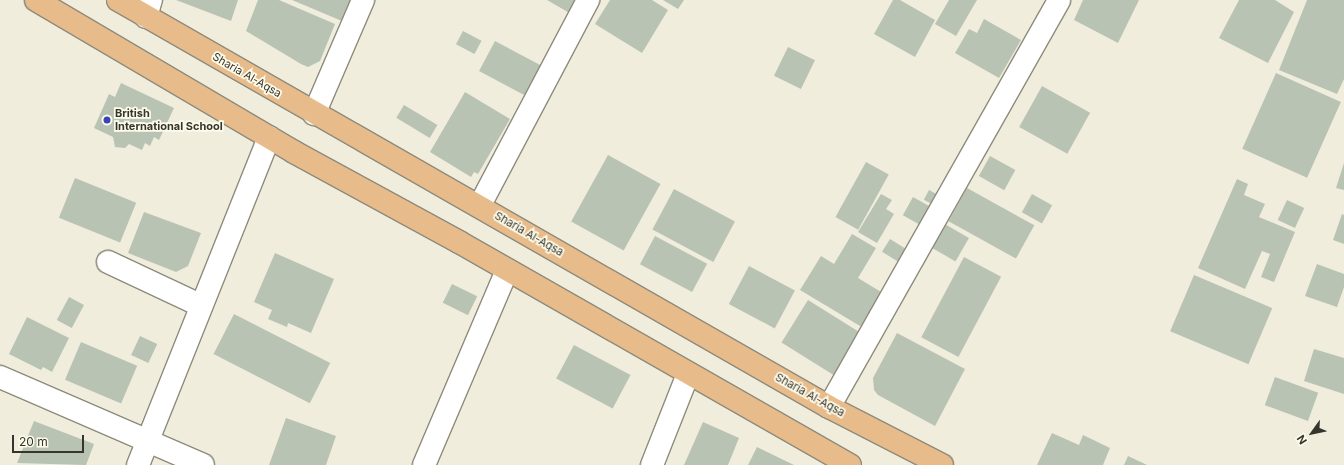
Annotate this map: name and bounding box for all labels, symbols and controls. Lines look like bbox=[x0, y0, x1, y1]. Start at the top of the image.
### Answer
street label: Sharia Al-Aqsa bbox=[210, 50, 284, 100]
place label: British International School bbox=[115, 107, 223, 133]
marker: British International School bbox=[102, 115, 112, 125]
street label: Sharia Al-Aqsa bbox=[492, 209, 566, 259]
street label: Sharia Al-Aqsa bbox=[773, 371, 847, 419]
north arrow bbox=[1292, 413, 1332, 453]
scale bar bbox=[14, 427, 86, 453]
text: N bbox=[1294, 432, 1310, 447]
text: 20 m bbox=[19, 434, 48, 449]

